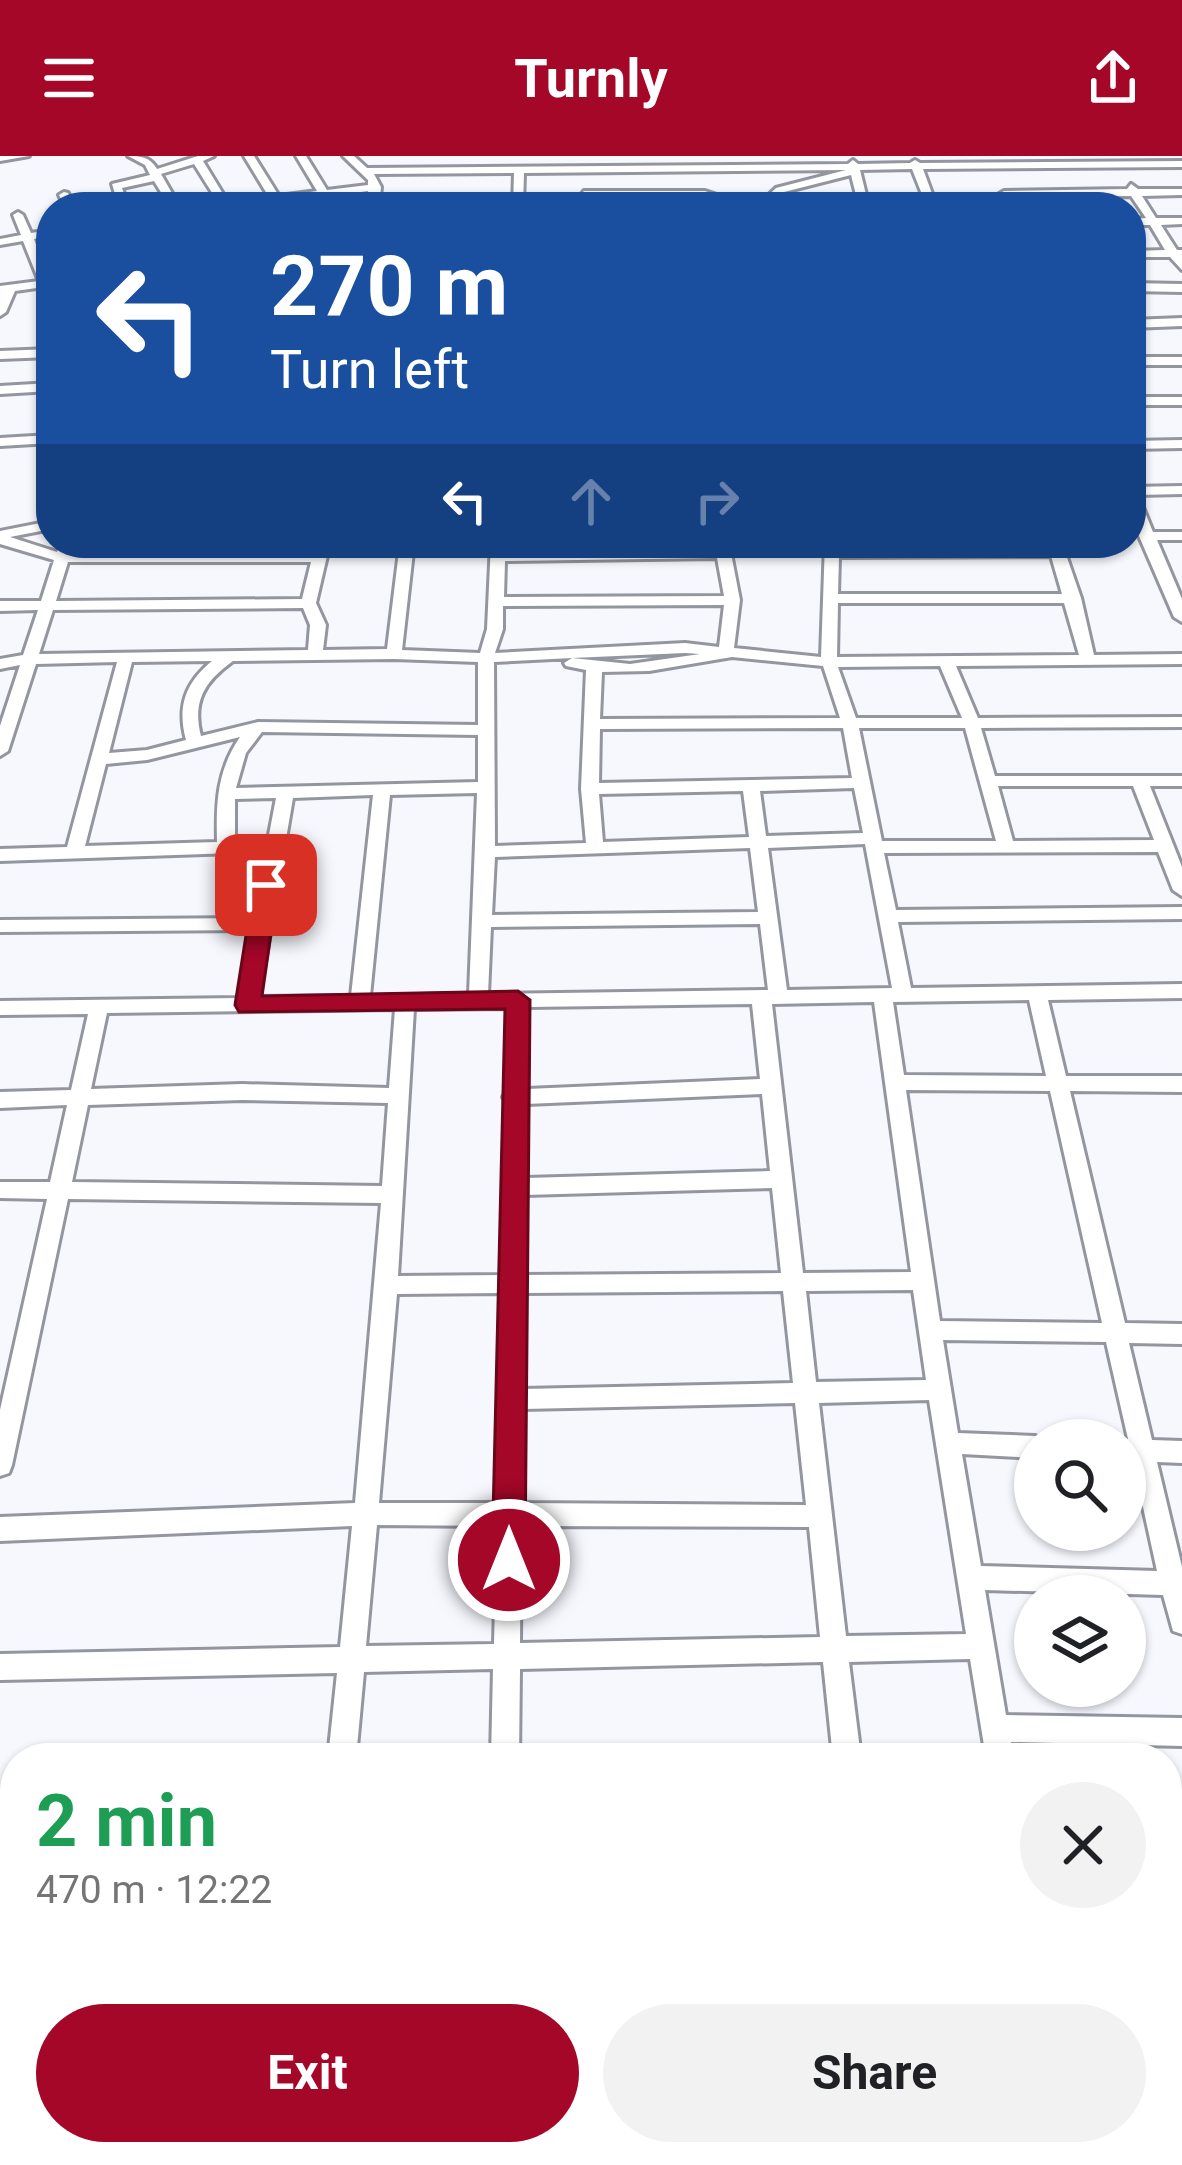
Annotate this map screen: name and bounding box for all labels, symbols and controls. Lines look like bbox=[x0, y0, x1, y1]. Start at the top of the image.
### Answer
icon: menu bbox=[36, 45, 102, 111]
icon: share bbox=[1080, 45, 1146, 111]
text: Turnly bbox=[514, 47, 668, 110]
text: 270 m bbox=[270, 237, 508, 336]
icon: left bbox=[72, 240, 228, 396]
text: Turn left bbox=[270, 338, 469, 401]
icon: left bbox=[432, 468, 498, 534]
icon: ahead bbox=[558, 468, 624, 534]
icon: right bbox=[684, 468, 750, 534]
pin bbox=[215, 834, 317, 936]
icon: arrive bbox=[233, 852, 299, 918]
map controls bbox=[1014, 1419, 1146, 1707]
button: search bbox=[1014, 1419, 1146, 1551]
position arrow bbox=[446, 1497, 572, 1623]
button: layers bbox=[1014, 1575, 1146, 1707]
text: 2 min bbox=[36, 1779, 217, 1864]
button: close bbox=[1020, 1782, 1146, 1908]
text: 470 m · 12:22 bbox=[36, 1867, 272, 1913]
button: Exit bbox=[36, 2004, 579, 2142]
button: Share bbox=[603, 2004, 1146, 2142]

